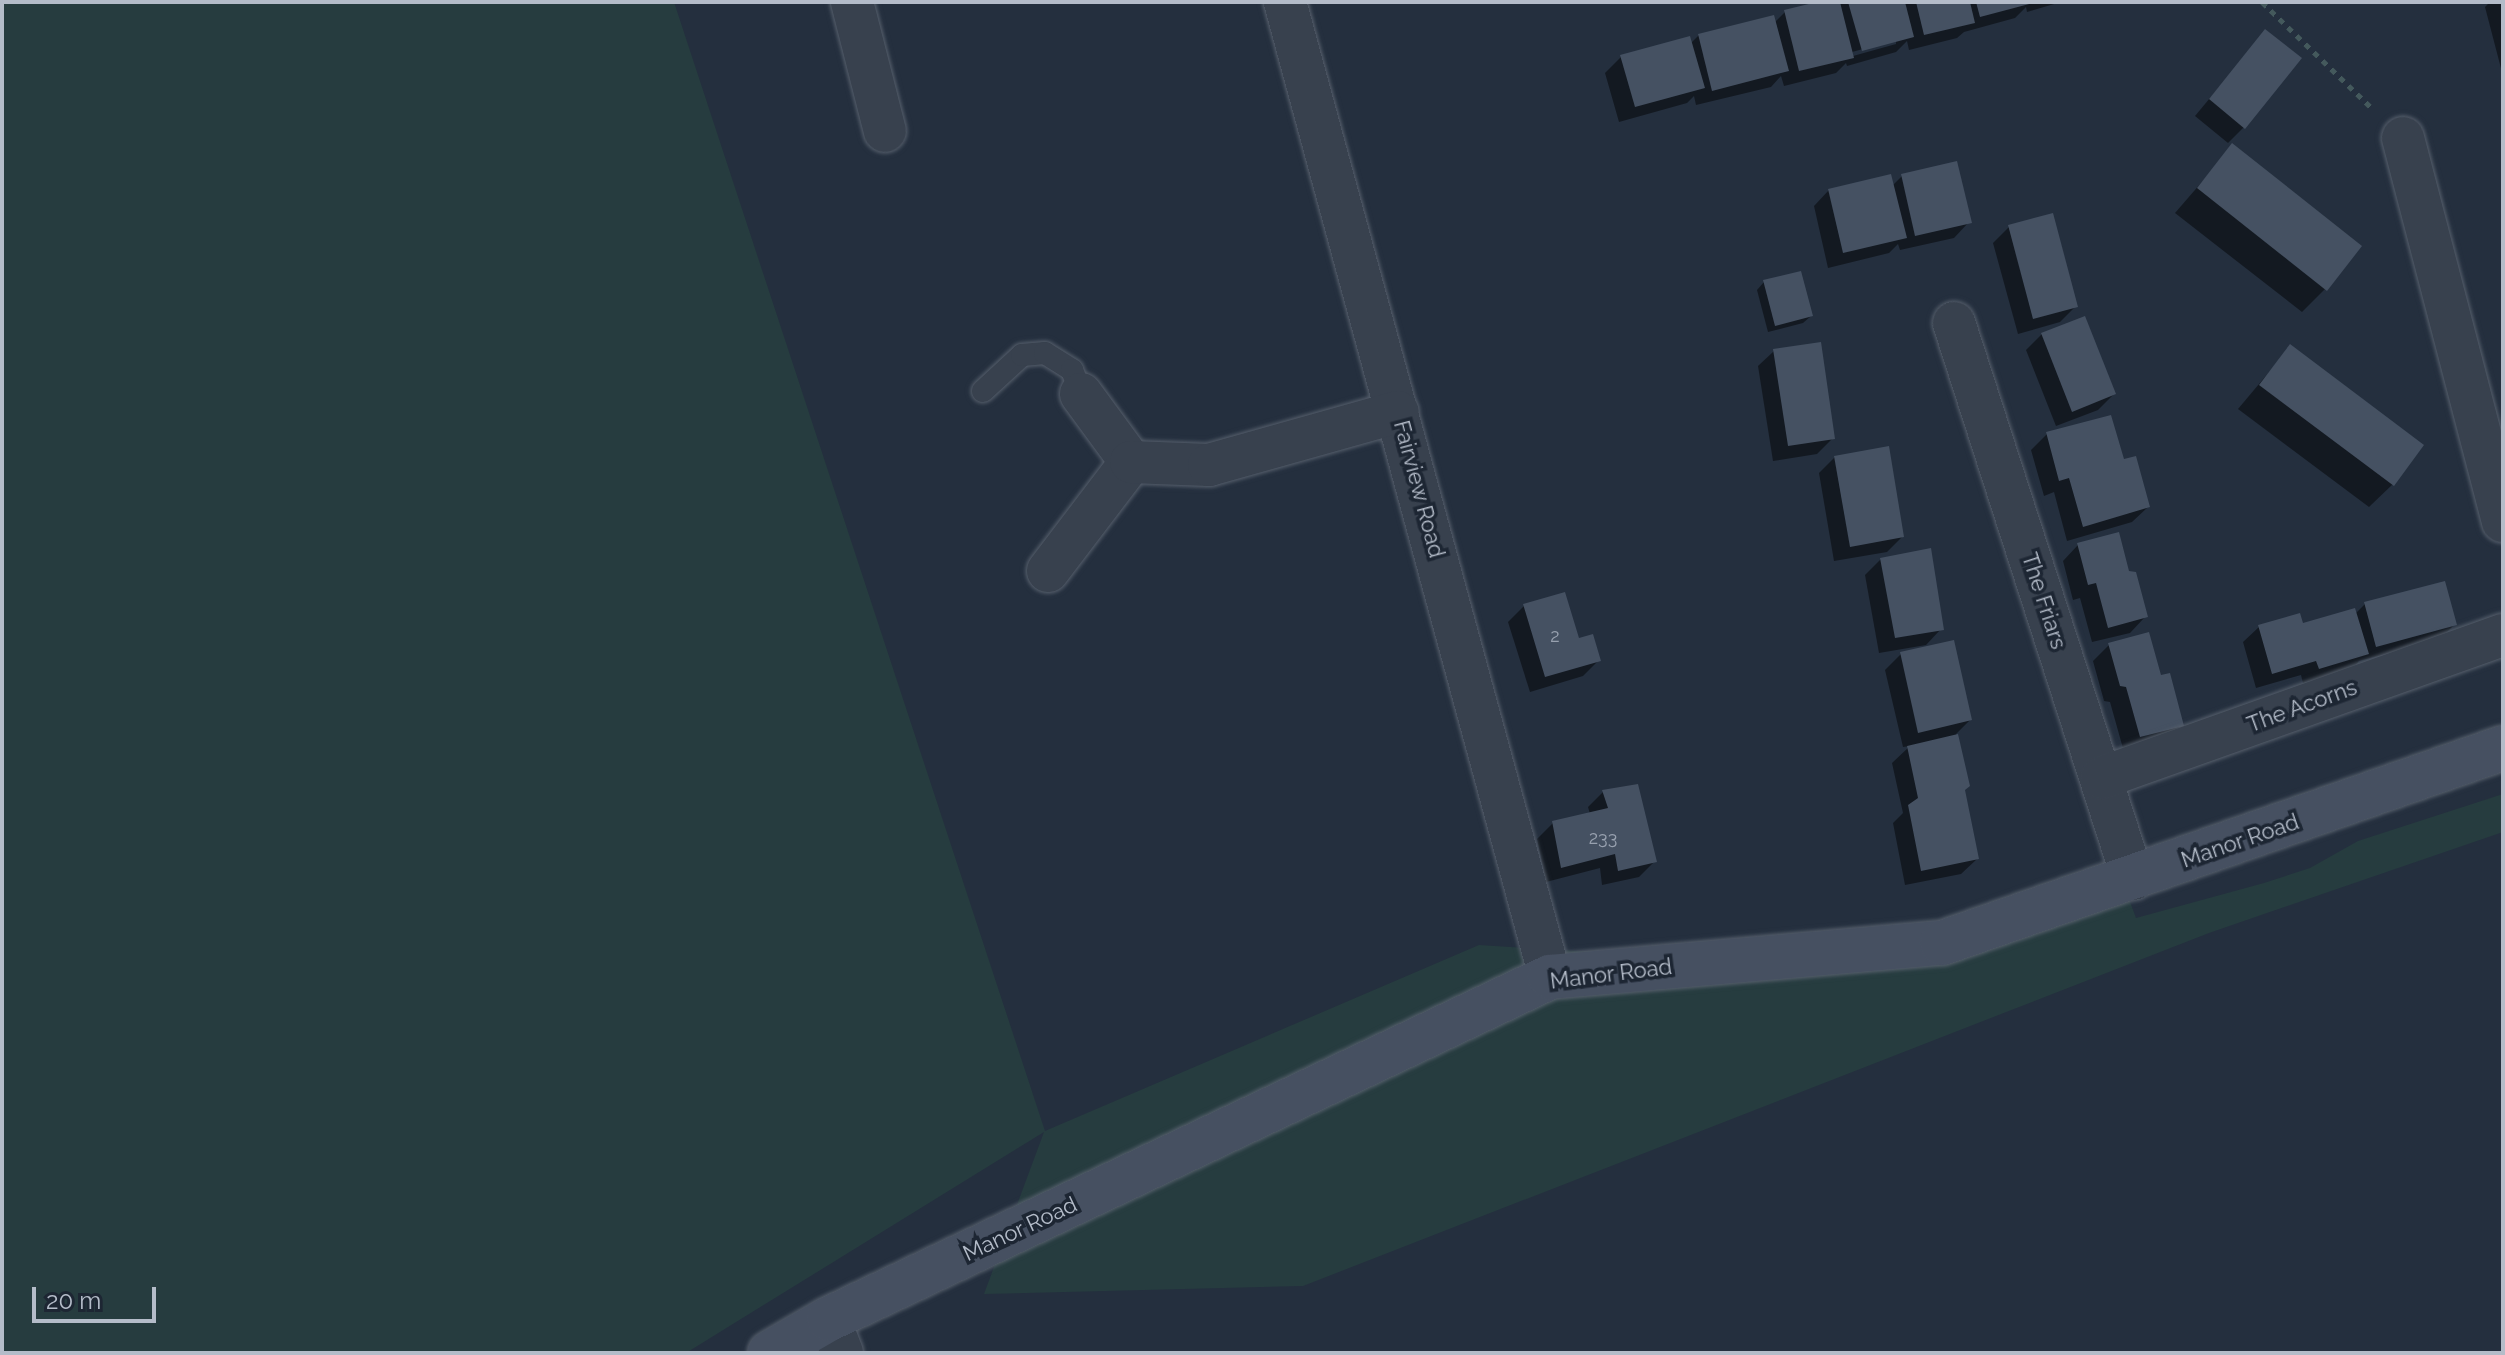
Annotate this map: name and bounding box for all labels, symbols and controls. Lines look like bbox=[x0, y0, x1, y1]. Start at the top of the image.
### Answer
street label: Fairview Road bbox=[1388, 417, 1450, 561]
street label: The Friars bbox=[2016, 549, 2072, 653]
house number: 2 bbox=[1550, 625, 1560, 647]
street label: The Acorns bbox=[2243, 674, 2361, 738]
street label: Manor Road bbox=[2177, 808, 2303, 874]
house number: 233 bbox=[1589, 827, 1617, 849]
street label: Manor Road bbox=[1548, 953, 1674, 995]
street label: Manor Road bbox=[959, 1191, 1081, 1267]
scale bar bbox=[36, 1271, 160, 1321]
text: 20 m bbox=[46, 1286, 101, 1315]

